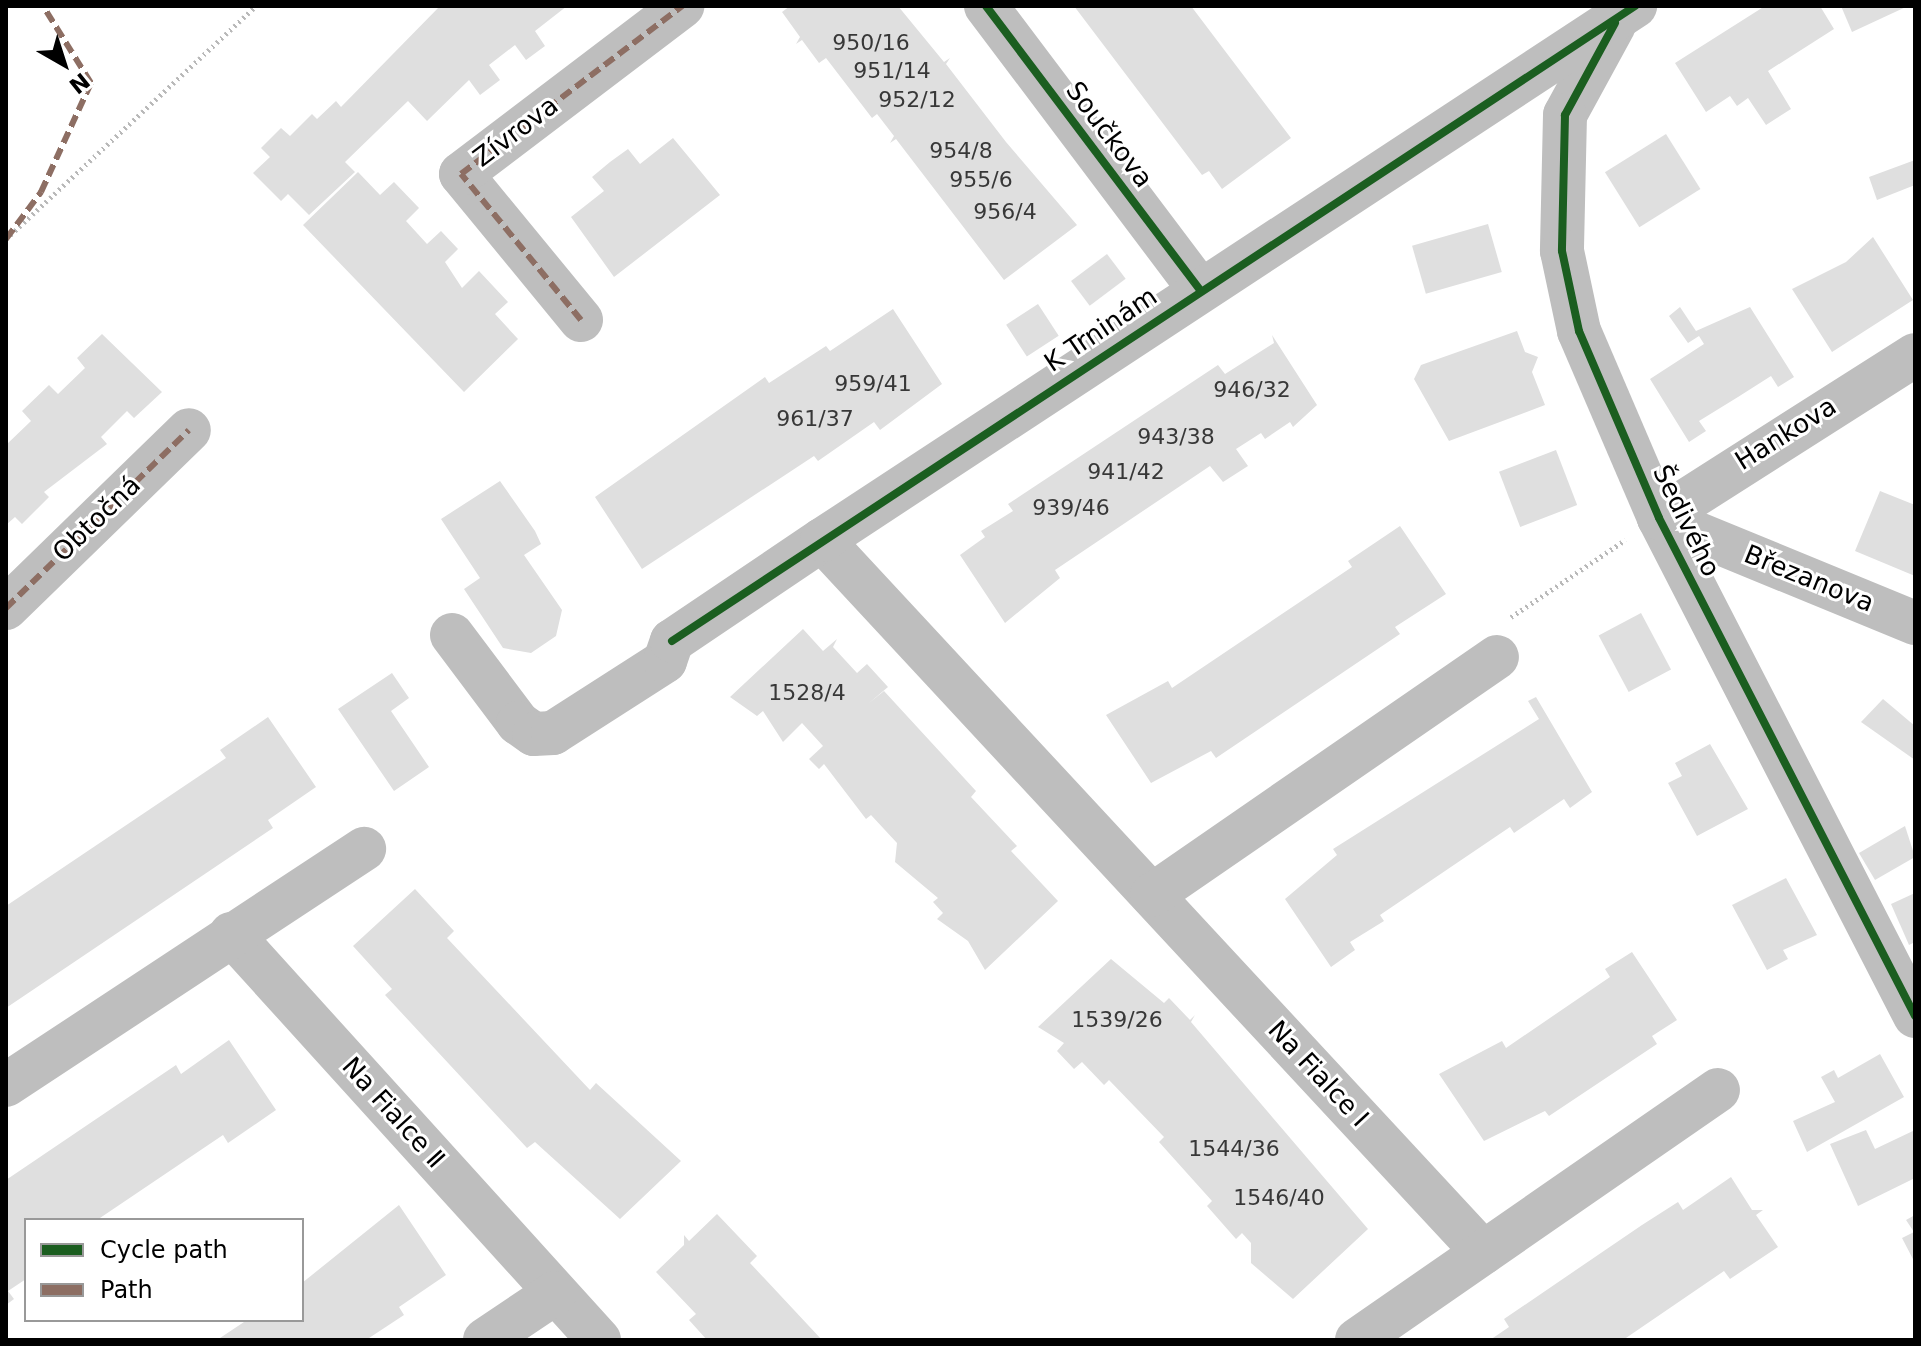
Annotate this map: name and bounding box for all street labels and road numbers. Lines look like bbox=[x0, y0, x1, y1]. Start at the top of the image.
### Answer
street label: Součkova bbox=[1059, 76, 1159, 194]
street label: Zívrova bbox=[468, 90, 564, 174]
street label: K Trninám bbox=[1039, 281, 1163, 379]
street label: Hankova bbox=[1730, 391, 1842, 477]
street label: Šedivého bbox=[1646, 460, 1726, 582]
street label: Obtočná bbox=[47, 470, 147, 568]
street label: Březanova bbox=[1740, 539, 1878, 619]
street label: Na Fialce Ⅰ bbox=[1261, 1015, 1375, 1133]
street label: Na Fialce Ⅱ bbox=[335, 1051, 451, 1175]

